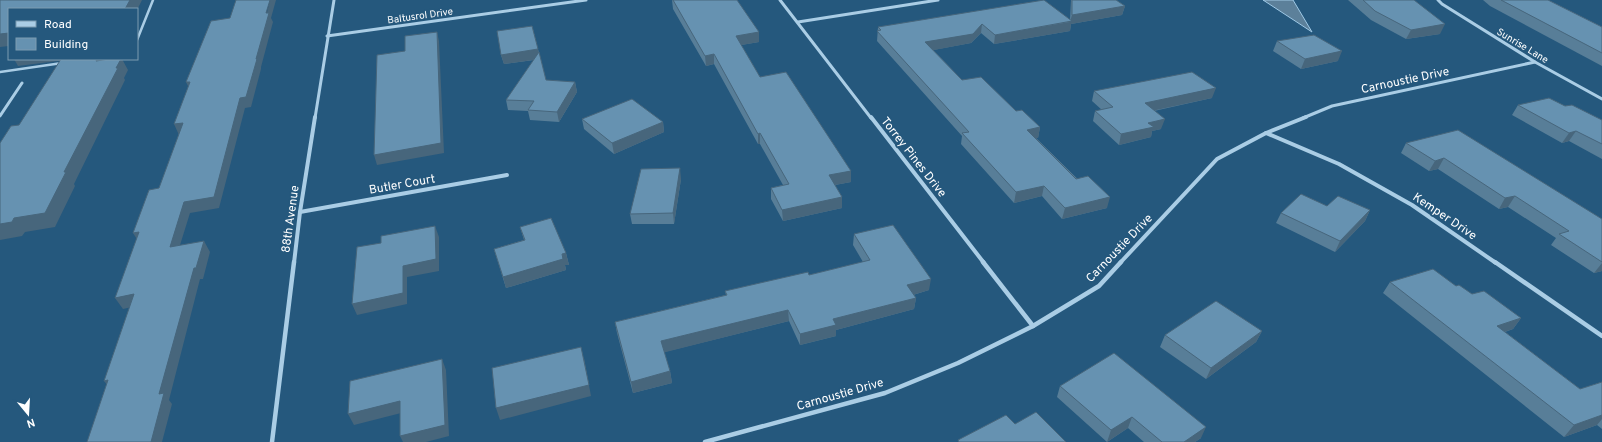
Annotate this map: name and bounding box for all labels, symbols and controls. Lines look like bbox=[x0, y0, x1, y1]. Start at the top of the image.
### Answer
street label: Baltusrol Drive bbox=[386, 5, 454, 28]
legend bbox=[8, 8, 138, 60]
text: Road bbox=[44, 17, 72, 33]
street label: Sunrise Lane bbox=[1494, 26, 1551, 67]
text: Building bbox=[44, 37, 88, 53]
street label: Carnoustie Drive bbox=[1360, 64, 1451, 98]
street label: Torrey Pines Drive bbox=[877, 114, 950, 201]
street label: Butler Court bbox=[368, 171, 437, 199]
street label: 88th Avenue bbox=[278, 184, 304, 254]
street label: Kemper Drive bbox=[1409, 190, 1480, 244]
street label: Carnoustie Drive bbox=[1083, 211, 1157, 287]
street label: Carnoustie Drive bbox=[795, 375, 886, 415]
north arrow bbox=[8, 394, 48, 434]
text: N bbox=[25, 415, 37, 430]

